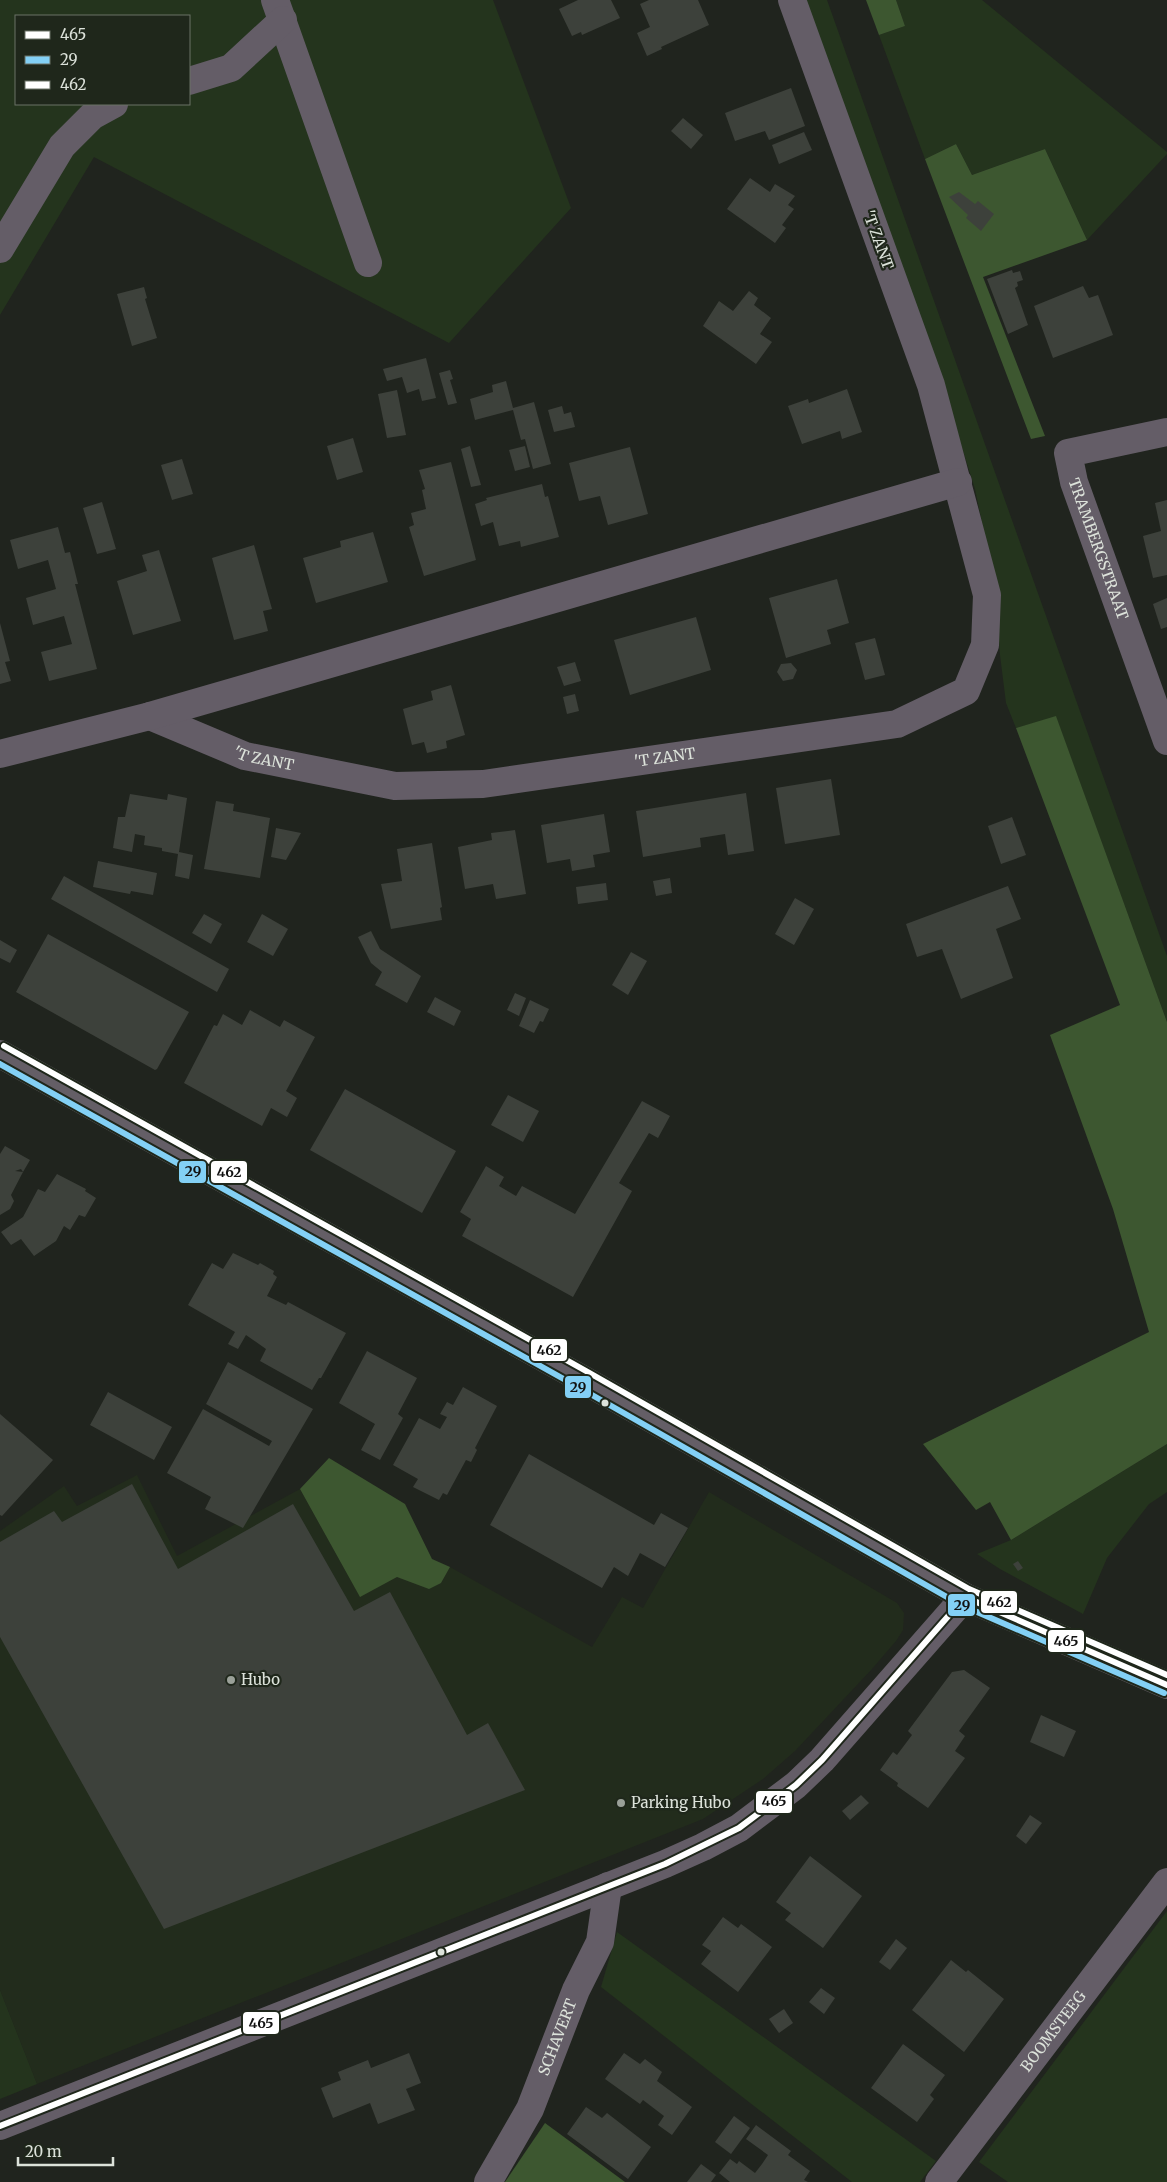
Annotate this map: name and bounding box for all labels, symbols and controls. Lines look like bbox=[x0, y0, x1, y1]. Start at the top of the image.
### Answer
legend bbox=[15, 15, 190, 105]
text: 465 bbox=[60, 25, 86, 44]
text: 29 bbox=[60, 50, 78, 69]
text: 462 bbox=[60, 75, 87, 94]
street label: 'T ZANT bbox=[859, 208, 898, 272]
street label: TRAMBERGSTRAAT bbox=[1064, 475, 1133, 623]
street label: 'T ZANT bbox=[231, 742, 296, 775]
street label: 'T ZANT bbox=[633, 743, 697, 771]
line badge: 29 bbox=[178, 1160, 207, 1184]
line badge: 462 bbox=[210, 1160, 248, 1184]
text: 29 bbox=[185, 1162, 201, 1180]
text: 462 bbox=[216, 1163, 242, 1181]
line badge: 462 bbox=[530, 1338, 568, 1362]
text: 462 bbox=[536, 1341, 562, 1359]
line badge: 29 bbox=[564, 1375, 592, 1399]
text: 29 bbox=[570, 1378, 586, 1396]
unlabelled marker bbox=[600, 1398, 610, 1408]
line badge: 462 bbox=[980, 1590, 1018, 1614]
line badge: 29 bbox=[947, 1593, 976, 1617]
text: 462 bbox=[986, 1593, 1012, 1611]
text: 29 bbox=[954, 1596, 970, 1614]
line badge: 465 bbox=[1047, 1629, 1085, 1653]
text: 465 bbox=[1053, 1632, 1079, 1650]
place label: Hubo bbox=[241, 1670, 280, 1689]
marker: Hubo bbox=[225, 1674, 237, 1686]
line badge: 465 bbox=[755, 1790, 793, 1814]
text: 465 bbox=[761, 1792, 787, 1810]
place label: Parking Hubo bbox=[631, 1793, 731, 1812]
marker: Parking Hubo bbox=[615, 1797, 627, 1809]
unlabelled marker bbox=[436, 1947, 446, 1957]
street label: BOOMSTEEG bbox=[1016, 1987, 1090, 2075]
street label: SCHAVERT bbox=[534, 1996, 581, 2078]
line badge: 465 bbox=[242, 2011, 280, 2035]
text: 465 bbox=[248, 2014, 274, 2032]
scale bar bbox=[18, 2134, 112, 2166]
text: 20 m bbox=[25, 2142, 62, 2161]

